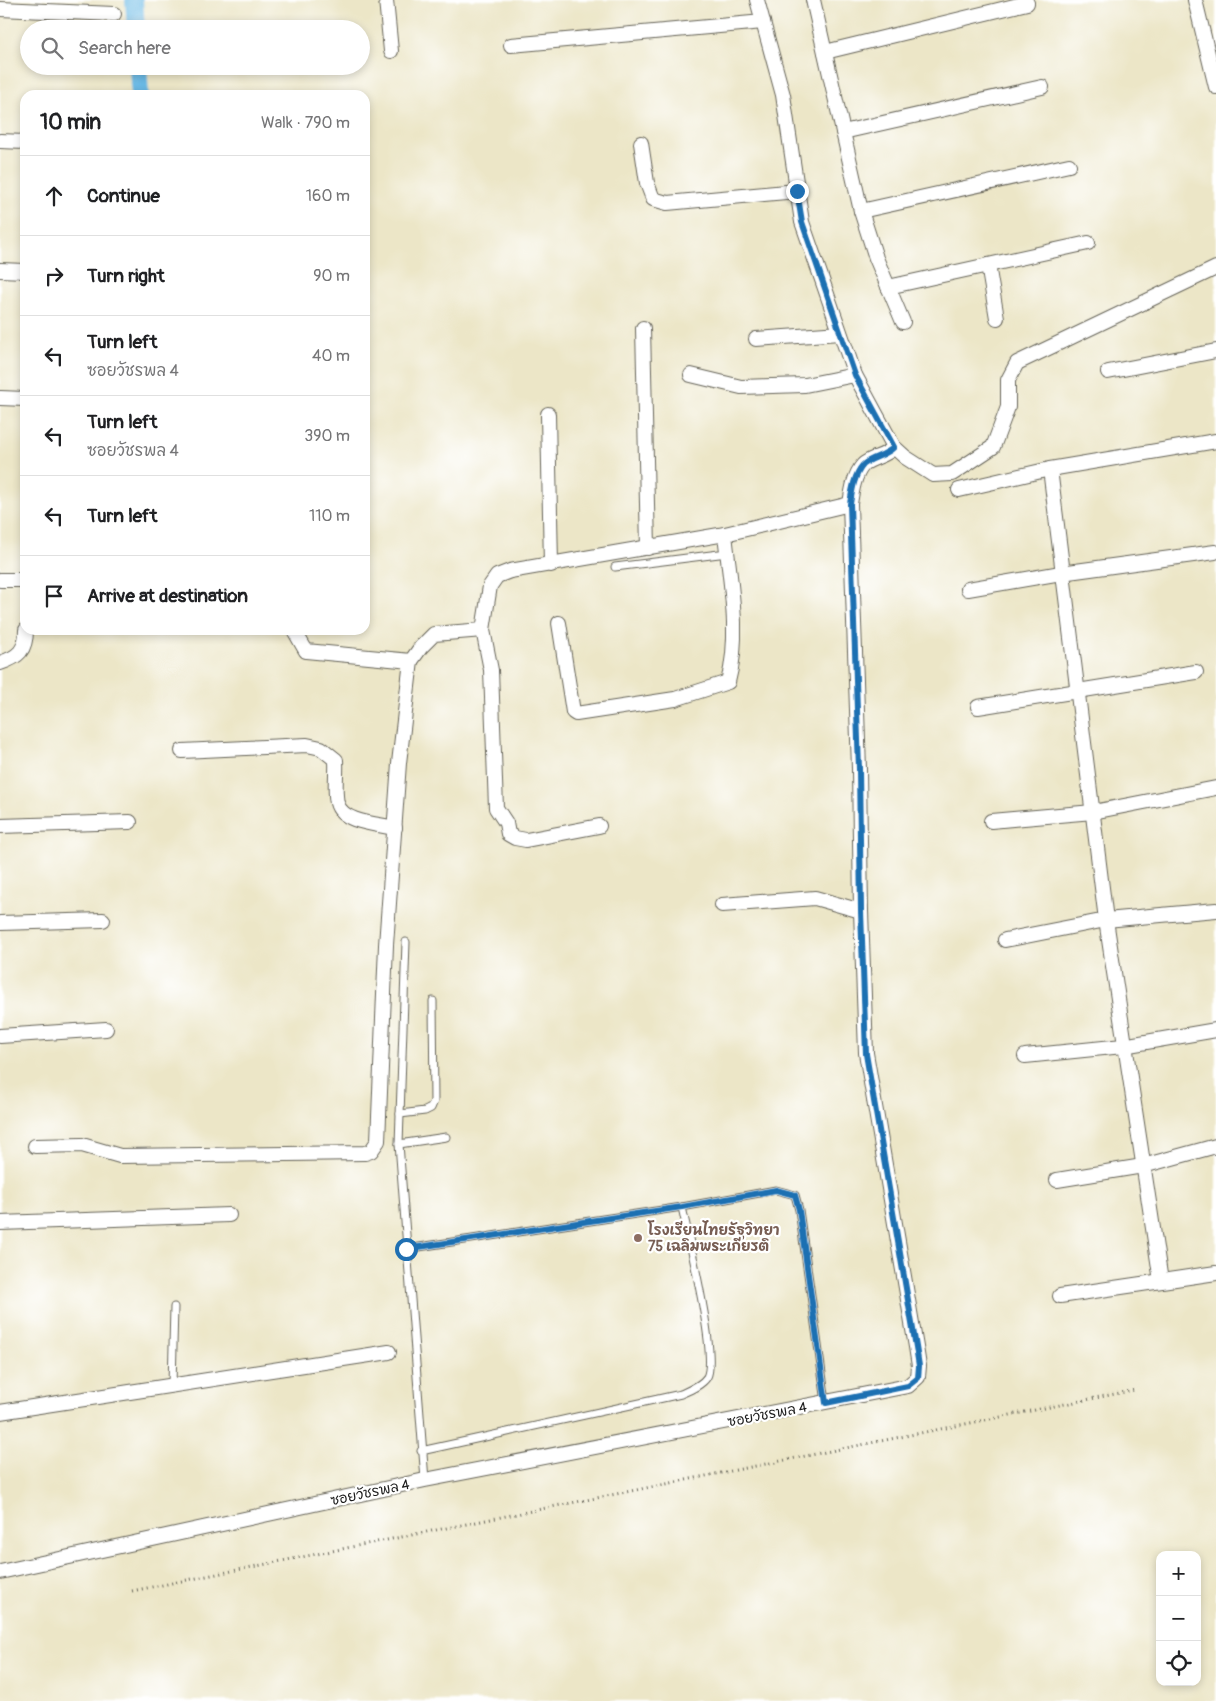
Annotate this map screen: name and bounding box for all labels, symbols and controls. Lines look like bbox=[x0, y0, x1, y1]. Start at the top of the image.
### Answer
search box bbox=[20, 20, 370, 75]
icon: search bbox=[38, 34, 66, 62]
text: Search here bbox=[78, 36, 171, 60]
text: 10 min bbox=[40, 109, 101, 136]
text: Walk · 790 m bbox=[261, 113, 350, 133]
route end bbox=[786, 180, 809, 203]
icon: ahead bbox=[40, 182, 68, 210]
text: Continue bbox=[87, 184, 160, 208]
text: 160 m bbox=[306, 186, 350, 206]
icon: right bbox=[40, 262, 68, 290]
text: Turn right bbox=[87, 264, 165, 288]
text: 90 m bbox=[313, 266, 350, 286]
text: Turn left bbox=[87, 330, 157, 354]
icon: left bbox=[40, 342, 68, 370]
text: 40 m bbox=[312, 346, 350, 366]
text: ซอยวัชรพล 4 bbox=[87, 361, 179, 381]
text: Turn left bbox=[87, 410, 157, 434]
icon: left bbox=[40, 422, 68, 450]
text: 390 m bbox=[304, 426, 350, 446]
text: ซอยวัชรพล 4 bbox=[87, 441, 179, 461]
icon: left bbox=[40, 502, 68, 530]
text: Turn left bbox=[87, 504, 157, 528]
text: 110 m bbox=[309, 506, 350, 526]
icon: arrive bbox=[40, 582, 68, 610]
text: Arrive at destination bbox=[87, 584, 248, 608]
place label: โรงเรียนไทยรัฐวิทยา 75 เฉลิมพระเกียรติ bbox=[647, 1220, 779, 1255]
marker: โรงเรียนไทยรัฐวิทยา 75 เฉลิมพระเกียรติ bbox=[632, 1232, 644, 1244]
route start bbox=[395, 1238, 418, 1261]
street label: ซอยวัชรพล 4 bbox=[726, 1398, 808, 1430]
street label: ซอยวัชรพล 4 bbox=[329, 1476, 411, 1509]
map controls bbox=[1156, 1551, 1201, 1686]
button: + bbox=[1156, 1551, 1201, 1596]
button: − bbox=[1156, 1596, 1201, 1641]
button: locate bbox=[1156, 1641, 1201, 1686]

